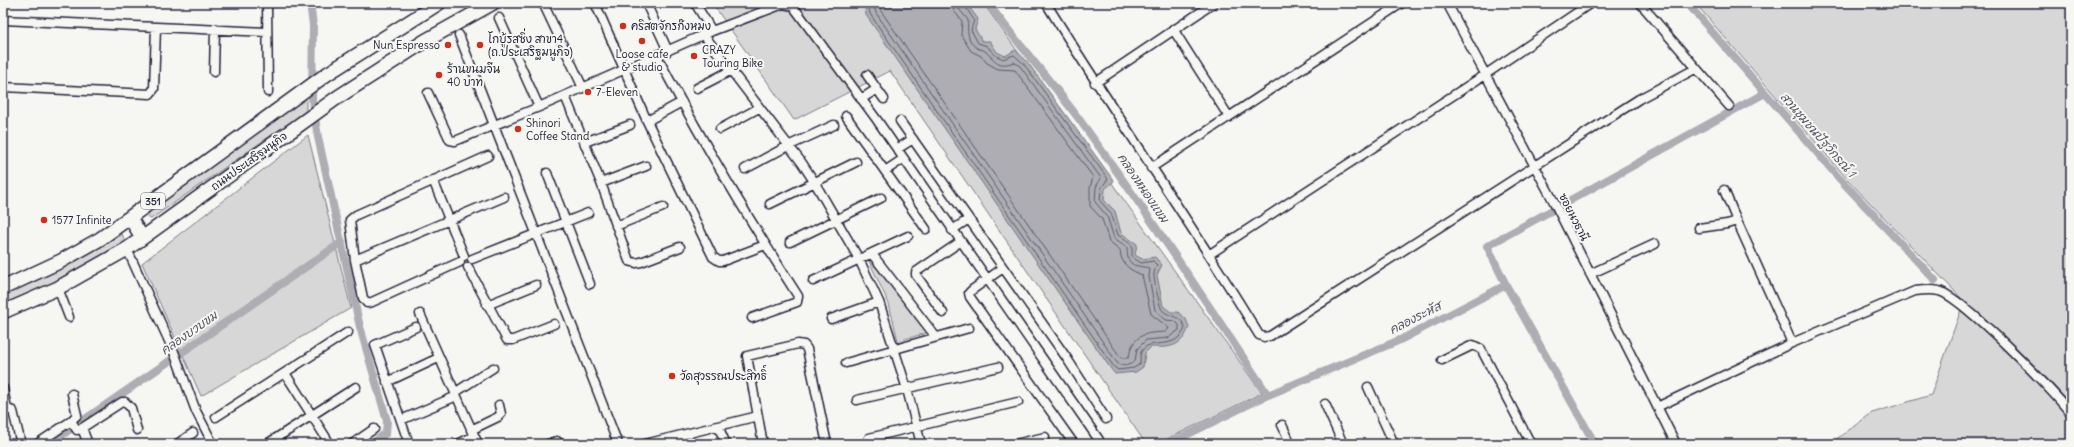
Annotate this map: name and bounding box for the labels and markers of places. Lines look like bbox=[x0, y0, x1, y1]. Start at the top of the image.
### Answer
place label: คริสตจักรก๊งหมง bbox=[631, 19, 711, 33]
marker: คริสตจักรก๊งหมง bbox=[618, 21, 628, 31]
place label: โกบู้รสซิ่ง สาขา4 (ถ.ประเสริฐมนูกิจ) bbox=[488, 28, 573, 61]
marker: Loose cafe & studio bbox=[637, 36, 647, 46]
place label: Nun Espresso bbox=[373, 38, 440, 52]
marker: Nun Espresso bbox=[443, 40, 453, 50]
marker: โกบู้รสซิ่ง สาขา4 (ถ.ประเสริฐมนูกิจ) bbox=[475, 40, 485, 50]
place label: CRAZY Touring Bike bbox=[702, 43, 763, 70]
place label: Loose cafe & studio bbox=[616, 47, 668, 74]
marker: CRAZY Touring Bike bbox=[689, 51, 699, 61]
place label: ร้านขนมจีน 40 บาท bbox=[447, 62, 500, 89]
marker: ร้านขนมจีน 40 บาท bbox=[434, 70, 444, 80]
place label: 7-Eleven bbox=[596, 85, 638, 99]
marker: 7-Eleven bbox=[583, 87, 593, 97]
place label: Shinori Coffee Stand bbox=[526, 116, 590, 143]
marker: Shinori Coffee Stand bbox=[513, 124, 523, 134]
place label: 1577 Infinite bbox=[52, 213, 112, 227]
marker: 1577 Infinite bbox=[39, 215, 49, 225]
place label: วัดสุวรรณประสิทธิ์ bbox=[680, 364, 767, 385]
marker: วัดสุวรรณประสิทธิ์ bbox=[667, 371, 677, 381]

